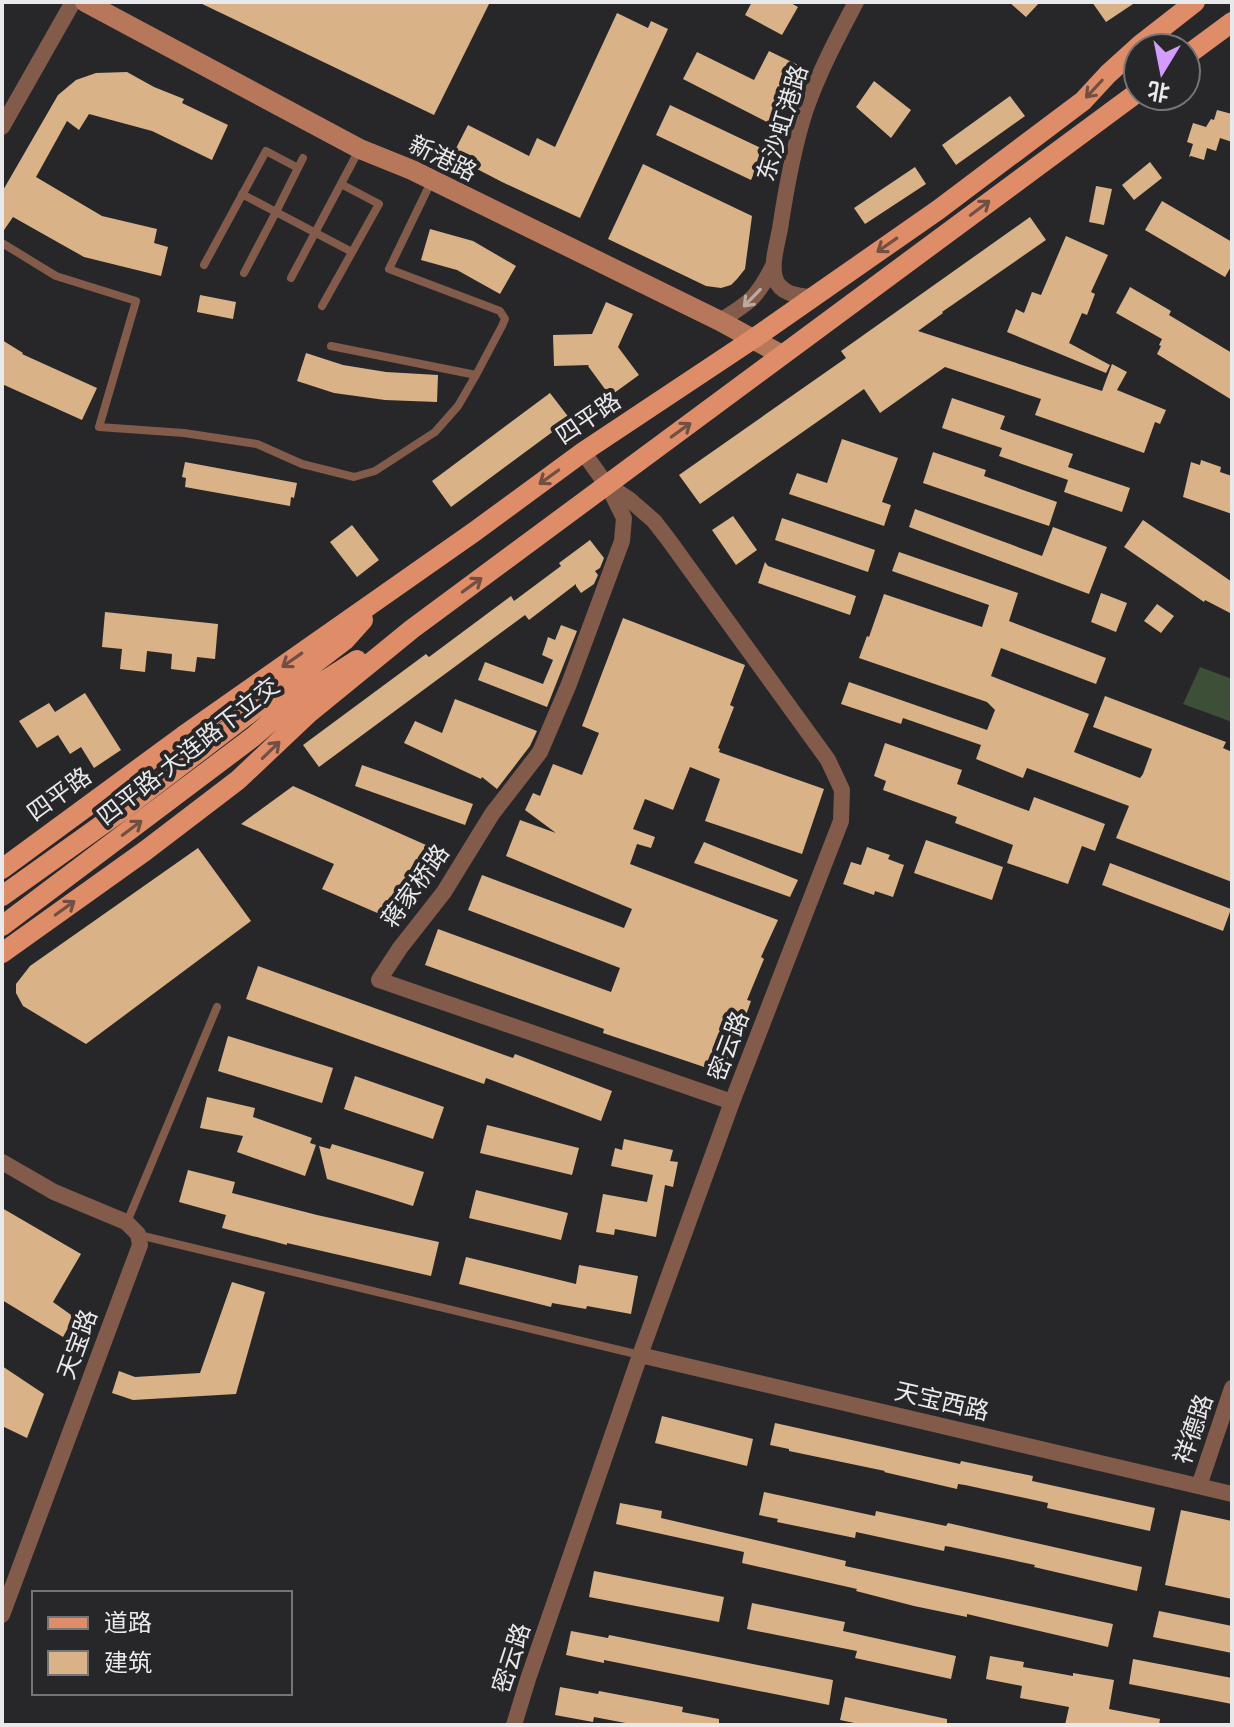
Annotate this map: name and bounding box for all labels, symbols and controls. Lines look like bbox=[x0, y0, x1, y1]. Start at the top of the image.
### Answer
north arrow bbox=[1122, 32, 1202, 112]
street label: 东沙虹港路 bbox=[752, 62, 812, 184]
text: 北 bbox=[1145, 78, 1171, 106]
one-way arrow bbox=[1086, 79, 1104, 99]
street label: 新港路 bbox=[405, 130, 481, 186]
one-way arrow bbox=[968, 200, 990, 216]
one-way arrow bbox=[876, 237, 898, 253]
one-way arrow bbox=[742, 288, 761, 308]
street label: 四平路 bbox=[551, 387, 625, 449]
one-way arrow bbox=[669, 421, 691, 438]
one-way arrow bbox=[539, 468, 560, 485]
one-way arrow bbox=[461, 576, 482, 593]
one-way arrow bbox=[281, 652, 303, 668]
street label: 四平路-大连路下立交 bbox=[92, 672, 284, 830]
one-way arrow bbox=[261, 740, 281, 759]
street label: 四平路 bbox=[22, 762, 96, 826]
one-way arrow bbox=[120, 820, 142, 837]
street label: 蒋家桥路 bbox=[376, 839, 454, 933]
one-way arrow bbox=[54, 900, 76, 916]
street label: 密云路 bbox=[702, 1008, 754, 1084]
street label: 天宝路 bbox=[52, 1306, 102, 1382]
street label: 天宝西路 bbox=[892, 1377, 992, 1425]
street label: 祥德路 bbox=[1169, 1391, 1217, 1467]
legend bbox=[32, 1591, 292, 1695]
text: 道路 bbox=[104, 1609, 152, 1636]
street label: 密云路 bbox=[487, 1620, 535, 1696]
text: 建筑 bbox=[104, 1649, 152, 1676]

